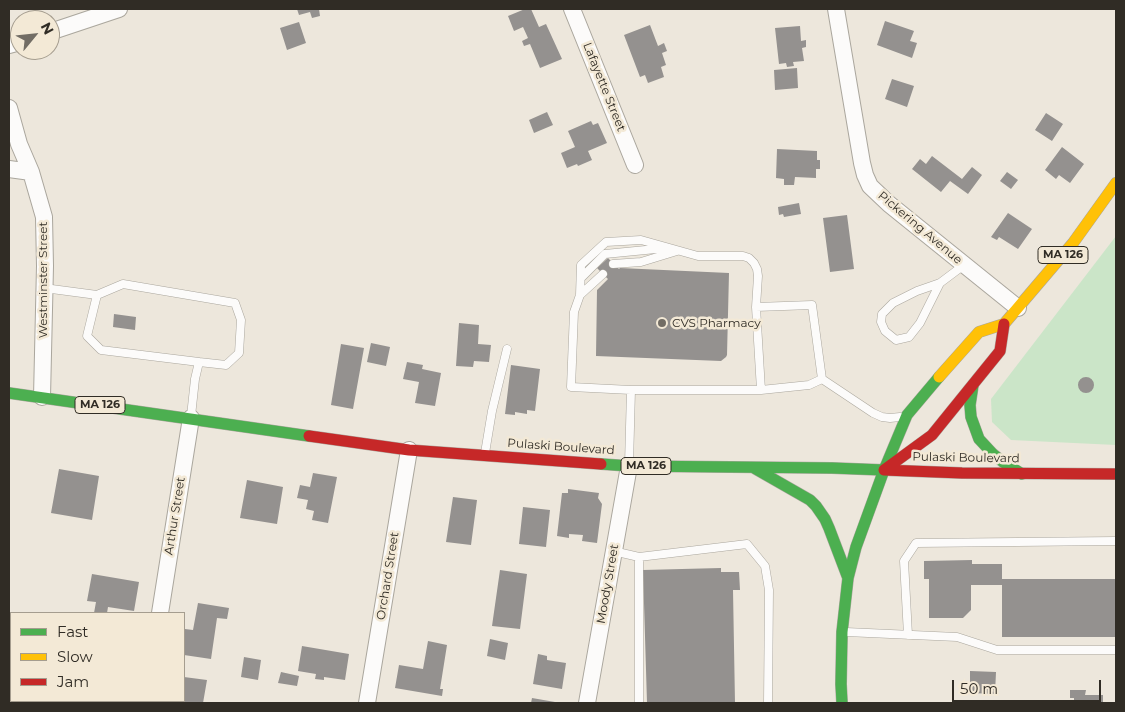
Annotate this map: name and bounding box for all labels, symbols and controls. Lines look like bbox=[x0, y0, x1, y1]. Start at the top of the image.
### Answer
north arrow bbox=[10, 10, 60, 60]
text: N bbox=[37, 19, 58, 38]
street label: Lafayette Street bbox=[580, 40, 628, 134]
street label: Pickering Avenue bbox=[875, 189, 965, 267]
street label: Westminster Street bbox=[36, 222, 50, 338]
road number: MA 126 bbox=[1038, 246, 1088, 264]
place label: CVS Pharmacy bbox=[672, 316, 761, 330]
marker: CVS Pharmacy bbox=[656, 317, 668, 329]
road number: MA 126 bbox=[75, 396, 125, 414]
street label: Pulaski Boulevard bbox=[507, 436, 615, 458]
street label: Pulaski Boulevard bbox=[912, 450, 1020, 466]
road number: MA 126 bbox=[621, 458, 671, 474]
street label: Arthur Street bbox=[162, 476, 188, 556]
street label: Orchard Street bbox=[374, 531, 402, 621]
street label: Moody Street bbox=[594, 543, 622, 625]
legend bbox=[10, 612, 185, 702]
text: Fast bbox=[57, 622, 88, 641]
text: Slow bbox=[57, 647, 93, 666]
scale bar bbox=[955, 670, 1104, 702]
text: Jam bbox=[57, 672, 89, 691]
text: 50 m bbox=[960, 679, 998, 698]

